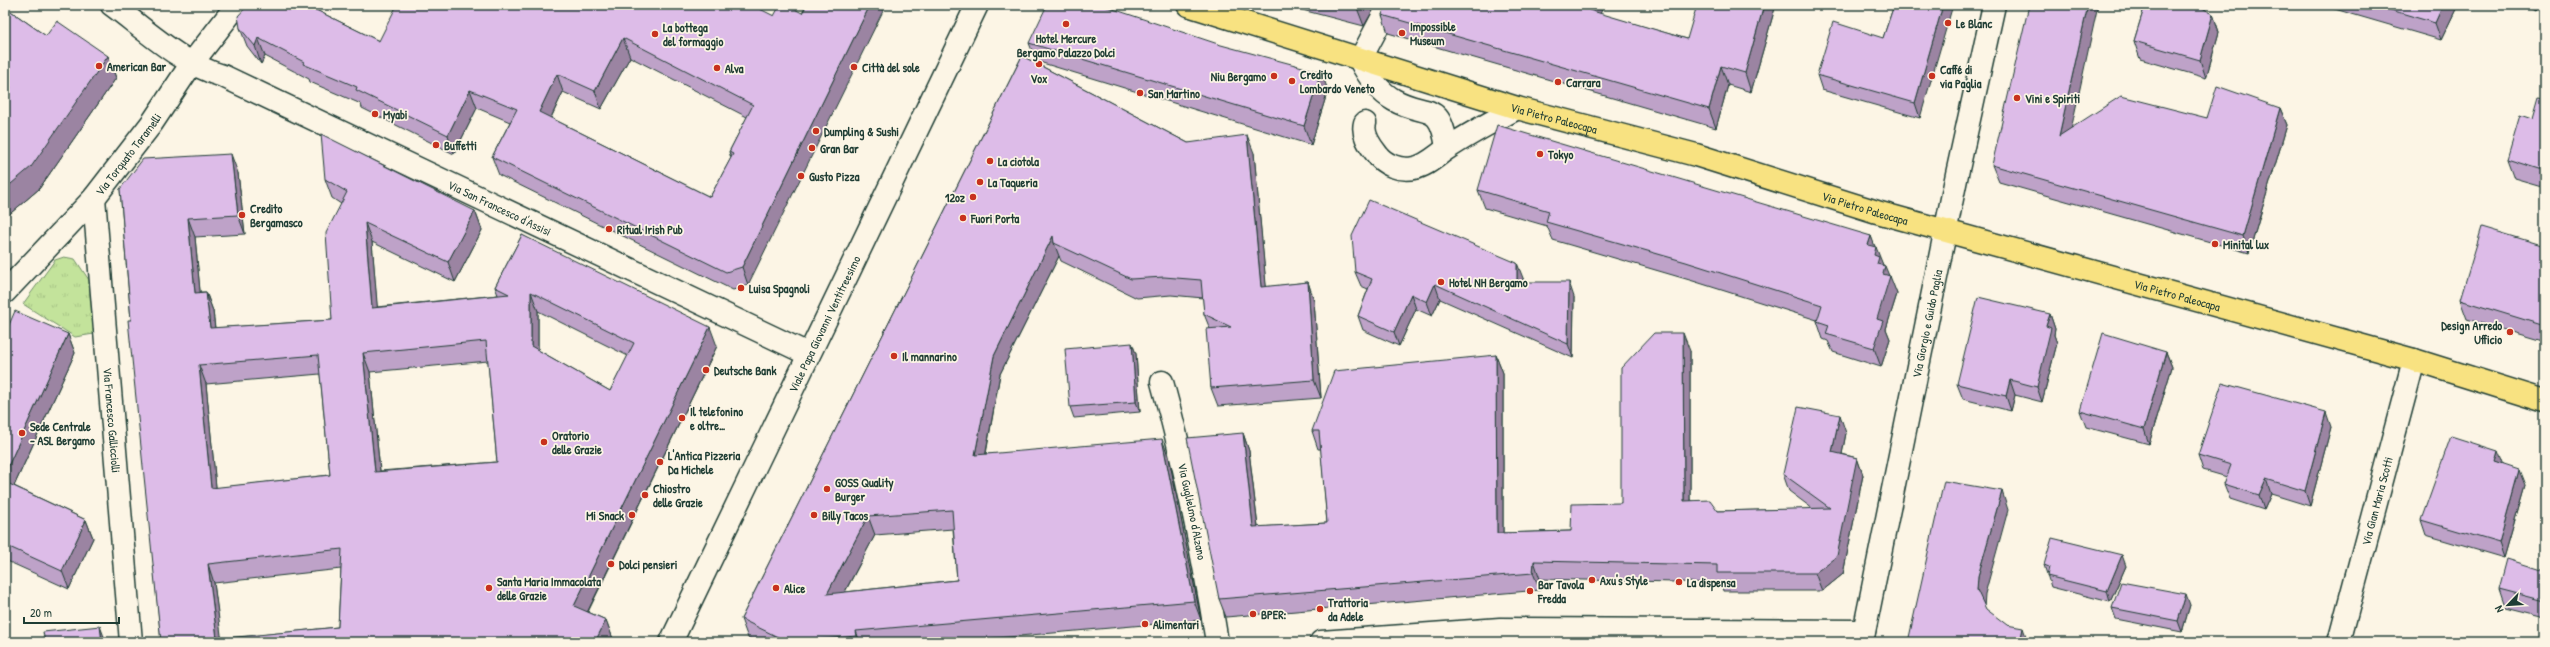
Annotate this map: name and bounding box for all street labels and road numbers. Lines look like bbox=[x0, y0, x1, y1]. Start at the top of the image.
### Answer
street label: Via Pietro Paleocapa bbox=[1508, 98, 1600, 137]
street label: Via Torquato Taramelli bbox=[91, 110, 165, 199]
street label: Via San Francesco d'Assisi bbox=[445, 176, 554, 239]
street label: Via Pietro Paleocapa bbox=[1820, 187, 1910, 229]
street label: Viale Papa Giovanni Ventitreesimo bbox=[784, 253, 864, 395]
street label: Via Giorgio e Guido Paglia bbox=[1907, 268, 1946, 379]
street label: Via Pietro Paleocapa bbox=[2132, 275, 2223, 315]
street label: Via Francesco Gallicciolli bbox=[100, 367, 125, 474]
street label: Via Gian Maria Scotti bbox=[2357, 455, 2396, 547]
street label: Via Guglielmo d'Alzano bbox=[1174, 461, 1211, 561]

